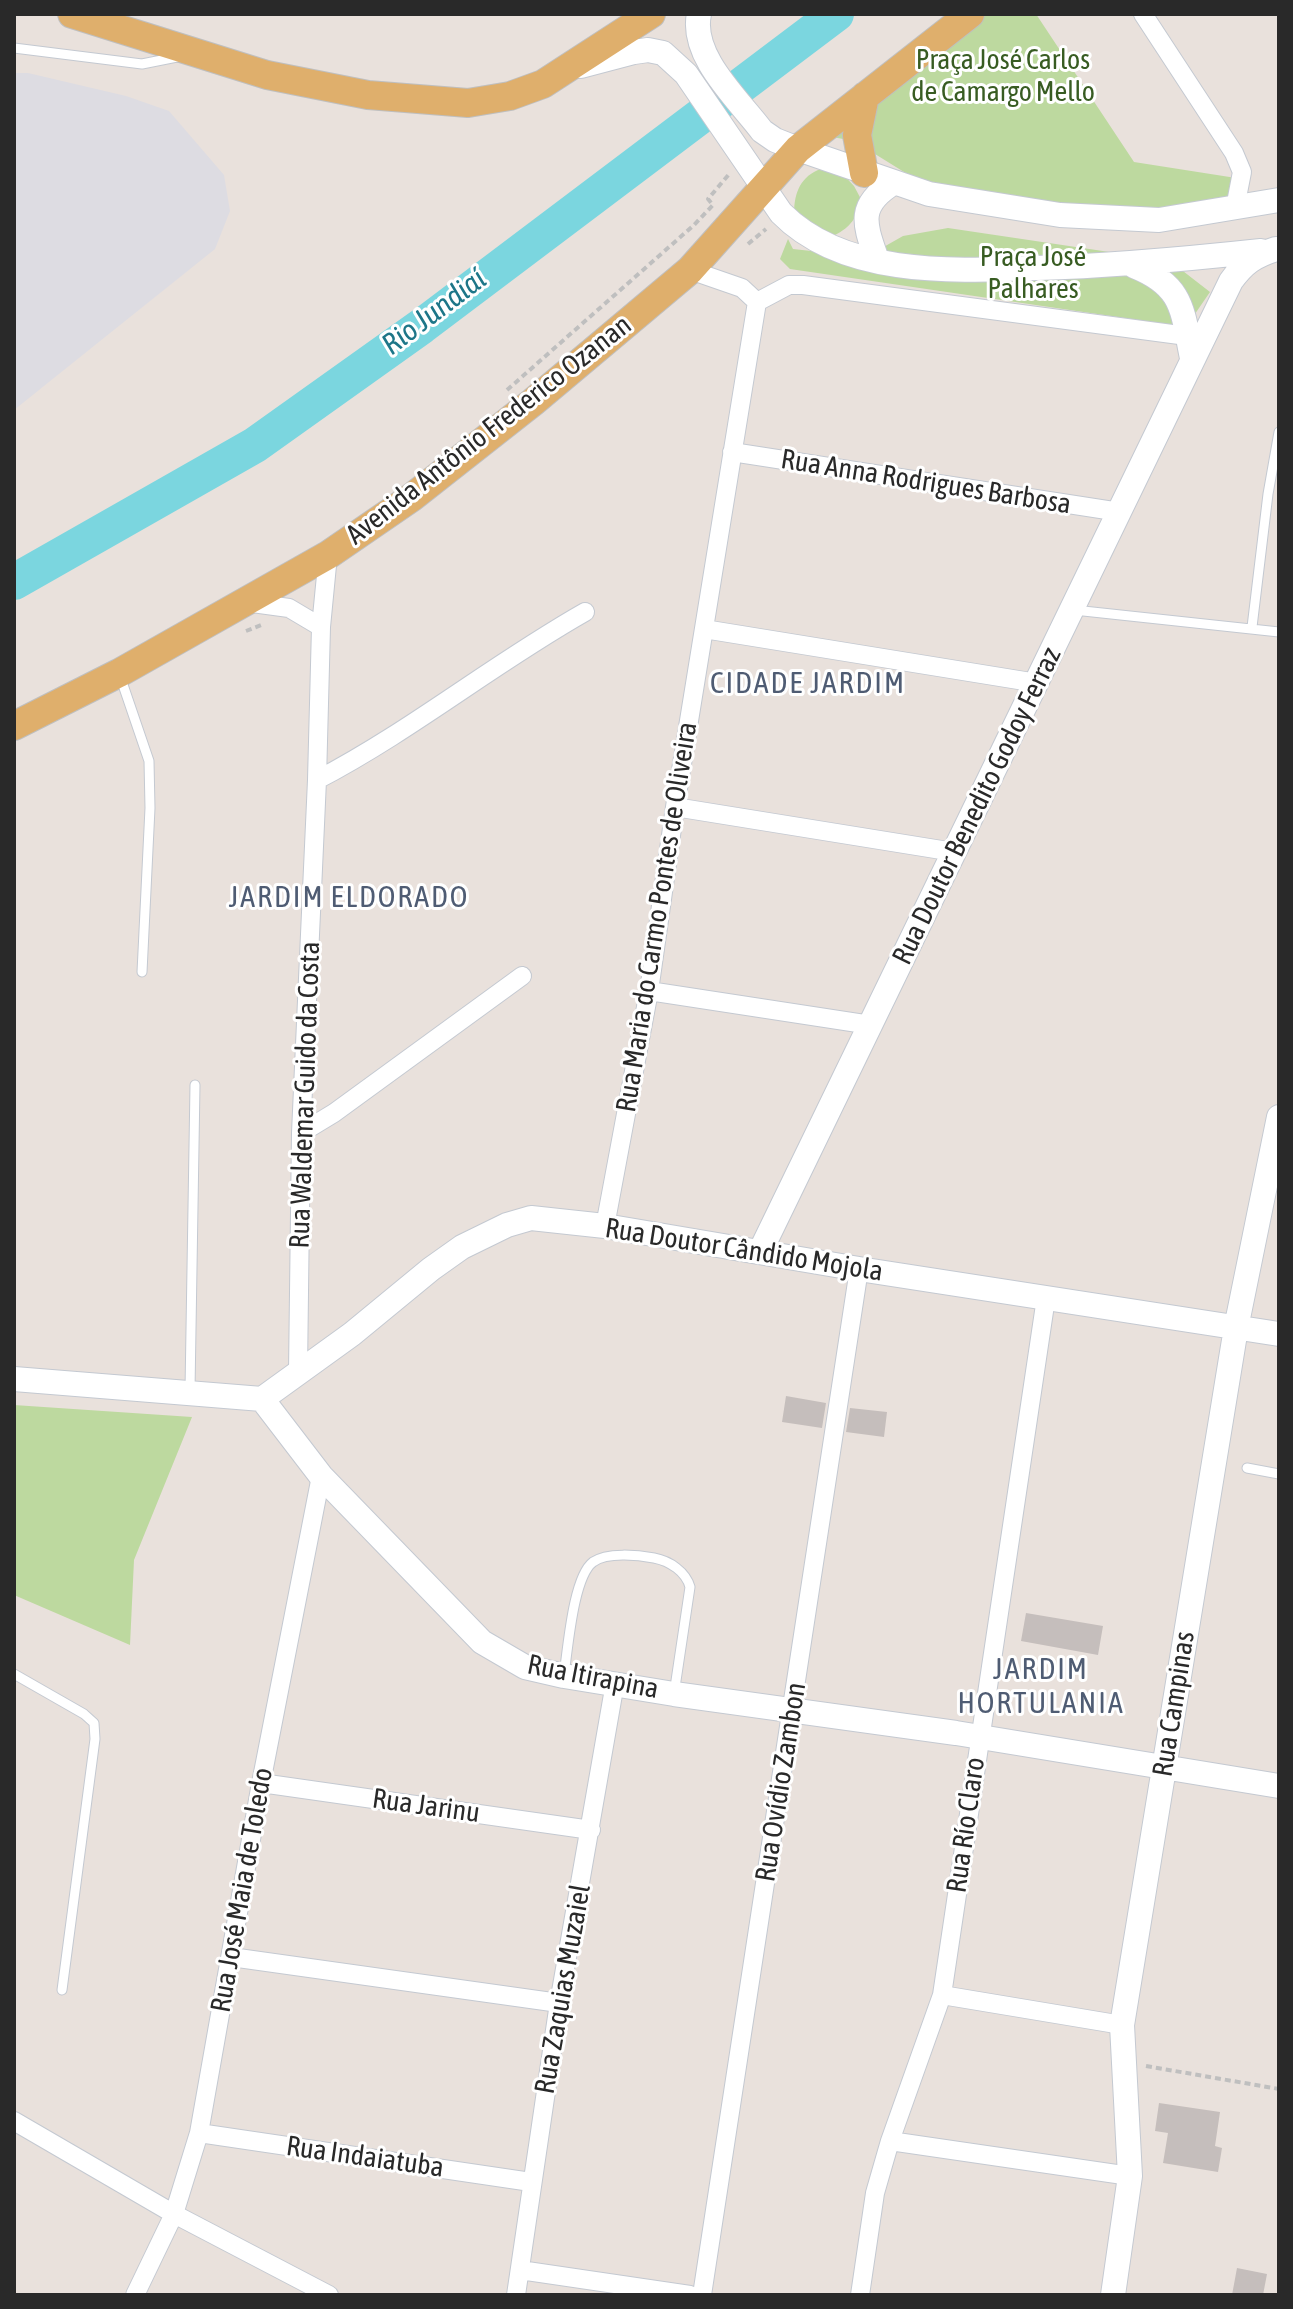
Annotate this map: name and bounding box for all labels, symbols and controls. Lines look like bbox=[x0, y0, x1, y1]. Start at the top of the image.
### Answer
park label: Praça José Carlos de Camargo Mello bbox=[911, 43, 1095, 109]
park label: Praça José Palhares bbox=[980, 240, 1086, 306]
water label: Rio Jundiaí bbox=[375, 261, 493, 363]
street label: Avenida Antônio Frederico Ozanan bbox=[340, 308, 638, 552]
street label: Rua Anna Rodrigues Barbosa bbox=[779, 442, 1073, 522]
street label: Rua Doutor Benedito Godoy Ferraz bbox=[886, 642, 1068, 970]
district label: CIDADE JARDIM bbox=[710, 666, 906, 702]
street label: Rua Maria do Carmo Pontes de Oliveira bbox=[610, 720, 704, 1114]
district label: JARDIM ELDORADO bbox=[229, 880, 469, 916]
street label: Rua Waldemar Guido da Costa bbox=[283, 941, 327, 1249]
street label: Rua Doutor Cândido Mojola bbox=[603, 1211, 885, 1289]
street label: Rua Campinas bbox=[1146, 1629, 1202, 1779]
street label: Rua Itirapina bbox=[524, 1648, 662, 1706]
district label: JARDIM HORTULANIA bbox=[957, 1652, 1125, 1722]
street label: Rua Ovídio Zambon bbox=[749, 1680, 813, 1884]
street label: Rua Río Claro bbox=[940, 1755, 992, 1895]
street label: Rua José Maia de Toledo bbox=[204, 1765, 280, 2015]
street label: Rua Jarinu bbox=[370, 1782, 482, 1830]
street label: Rua Zaquias Muzaiel bbox=[528, 1882, 598, 2096]
street label: Rua Indaiatuba bbox=[284, 2129, 446, 2185]

